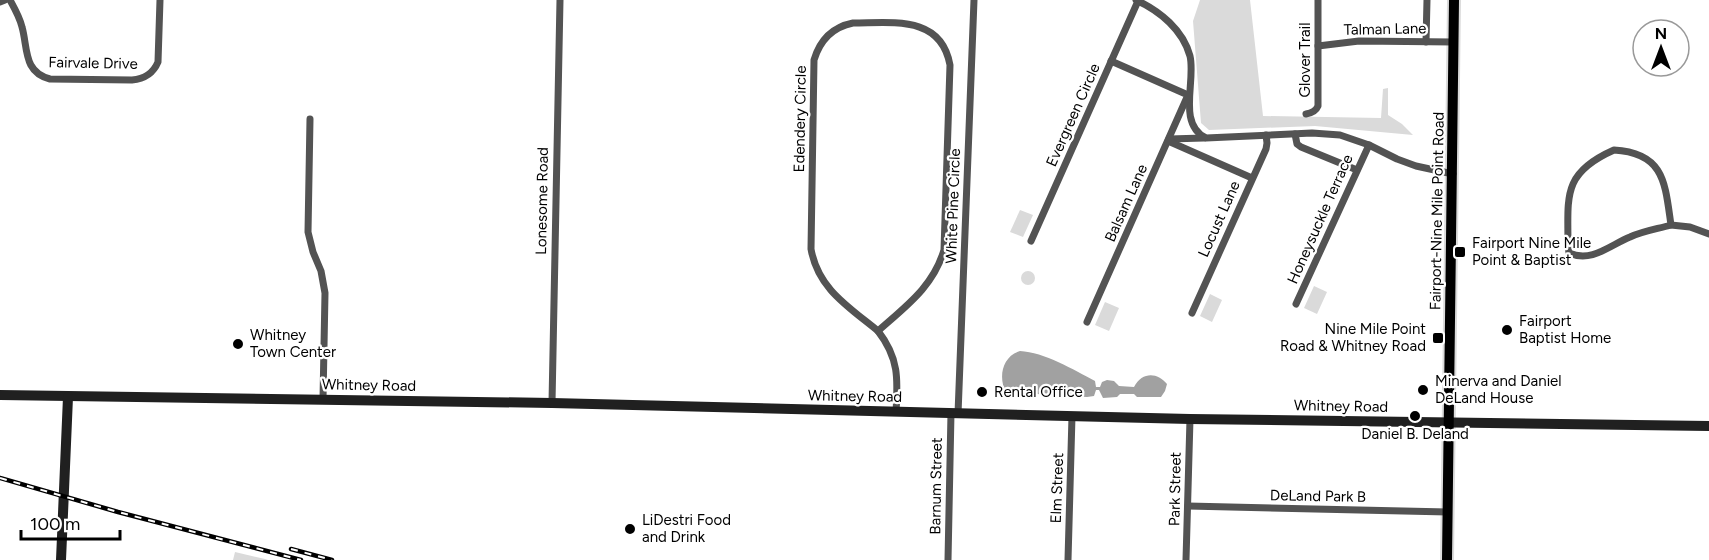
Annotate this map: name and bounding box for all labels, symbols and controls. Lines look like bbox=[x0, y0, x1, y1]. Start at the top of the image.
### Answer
north arrow bbox=[1631, 18, 1691, 78]
street label: Talman Lane bbox=[1343, 19, 1427, 39]
street label: Glover Trail bbox=[1296, 23, 1314, 97]
text: N bbox=[1655, 24, 1667, 43]
street label: Fairvale Drive bbox=[48, 53, 138, 73]
street label: Evergreen Circle bbox=[1042, 61, 1104, 169]
street label: Edendery Circle bbox=[790, 65, 810, 173]
street label: Fairport-Nine Mile Point Road bbox=[1426, 112, 1448, 310]
street label: Lonesome Road bbox=[532, 147, 552, 255]
street label: White Pine Circle bbox=[942, 148, 964, 264]
street label: Honeysuckle Terrace bbox=[1283, 151, 1357, 287]
street label: Balsam Lane bbox=[1101, 161, 1151, 245]
street label: Locust Lane bbox=[1194, 178, 1244, 260]
place label: Fairport Nine Mile Point & Baptist bbox=[1472, 234, 1591, 269]
marker: Fairport Nine Mile Point & Baptist bbox=[1453, 245, 1467, 259]
place label: Fairport Baptist Home bbox=[1519, 312, 1611, 347]
place label: Nine Mile Point Road & Whitney Road bbox=[1280, 320, 1426, 355]
marker: Fairport Baptist Home bbox=[1500, 323, 1514, 337]
place label: Whitney Town Center bbox=[250, 326, 336, 361]
marker: Nine Mile Point Road & Whitney Road bbox=[1431, 331, 1445, 345]
marker: Whitney Town Center bbox=[231, 337, 245, 351]
place label: Minerva and Daniel DeLand House bbox=[1435, 372, 1562, 407]
street label: Whitney Road bbox=[322, 375, 416, 395]
place label: Rental Office bbox=[994, 383, 1083, 401]
marker: Minerva and Daniel DeLand House bbox=[1416, 383, 1430, 397]
marker: Rental Office bbox=[975, 385, 989, 399]
street label: Whitney Road bbox=[808, 386, 902, 406]
street label: Whitney Road bbox=[1294, 396, 1388, 416]
marker: Daniel B. Deland bbox=[1408, 409, 1422, 423]
place label: Daniel B. Deland bbox=[1361, 425, 1469, 443]
street label: Barnum Street bbox=[926, 437, 946, 535]
street label: Park Street bbox=[1165, 451, 1185, 526]
street label: Elm Street bbox=[1047, 452, 1067, 524]
street label: DeLand Park B bbox=[1270, 486, 1366, 506]
scale bar bbox=[21, 503, 120, 541]
place label: LiDestri Food and Drink bbox=[642, 511, 731, 546]
text: 100 m bbox=[30, 513, 80, 535]
marker: LiDestri Food and Drink bbox=[623, 522, 637, 536]

